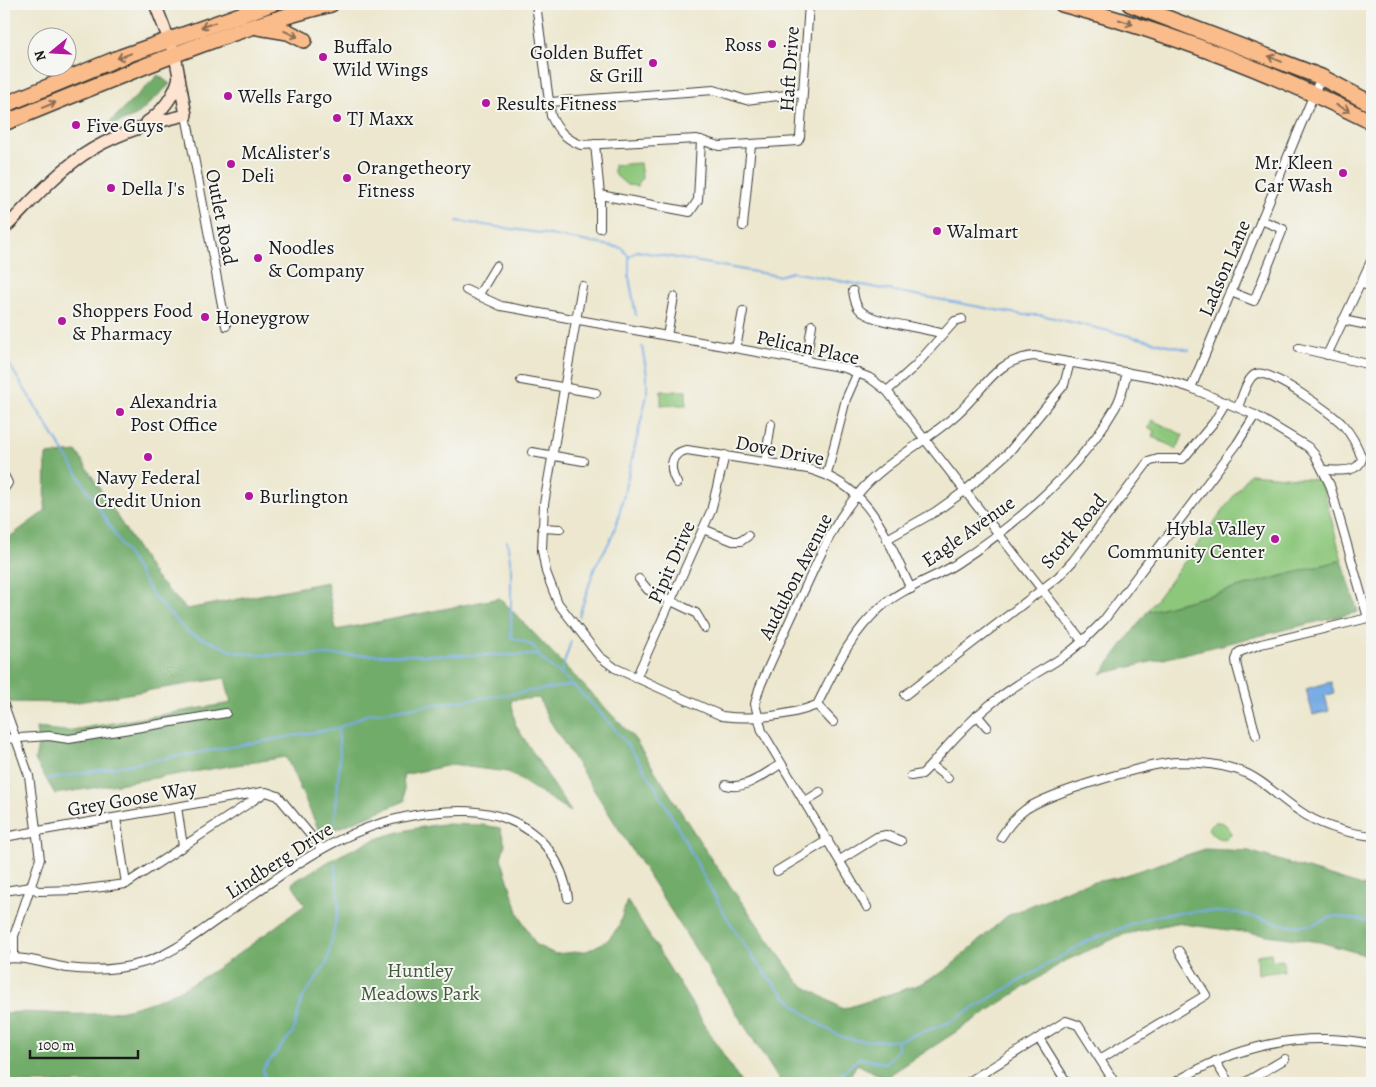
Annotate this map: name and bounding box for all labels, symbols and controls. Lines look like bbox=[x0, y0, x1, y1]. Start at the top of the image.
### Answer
one-way arrow bbox=[1117, 18, 1133, 27]
one-way arrow bbox=[201, 21, 216, 30]
street label: Haft Drive bbox=[773, 25, 806, 113]
north arrow bbox=[28, 28, 78, 78]
one-way arrow bbox=[283, 30, 298, 40]
place label: Ross bbox=[724, 31, 762, 58]
place label: Buffalo Wild Wings bbox=[332, 33, 429, 83]
marker: Ross bbox=[766, 38, 778, 50]
place label: Golden Buffet & Grill bbox=[530, 39, 643, 89]
text: N bbox=[30, 48, 51, 64]
marker: Buffalo Wild Wings bbox=[317, 51, 329, 63]
one-way arrow bbox=[117, 52, 132, 61]
one-way arrow bbox=[1268, 54, 1283, 63]
marker: Golden Buffet & Grill bbox=[647, 57, 659, 69]
place label: Wells Fargo bbox=[237, 83, 332, 110]
marker: Wells Fargo bbox=[222, 90, 234, 102]
place label: Results Fitness bbox=[496, 90, 617, 117]
marker: Results Fitness bbox=[480, 97, 492, 109]
one-way arrow bbox=[41, 100, 56, 109]
one-way arrow bbox=[1335, 103, 1350, 113]
place label: TJ Maxx bbox=[347, 105, 414, 132]
place label: Five Guys bbox=[86, 112, 164, 139]
marker: TJ Maxx bbox=[331, 112, 343, 124]
marker: Five Guys bbox=[70, 119, 82, 131]
place label: McAlister's Deli bbox=[241, 139, 331, 189]
place label: Mr. Kleen Car Wash bbox=[1254, 149, 1333, 199]
place label: Orangetheory Fitness bbox=[357, 154, 472, 204]
marker: McAlister's Deli bbox=[225, 158, 237, 170]
street label: Outlet Road bbox=[199, 167, 244, 268]
marker: Mr. Kleen Car Wash bbox=[1337, 167, 1349, 179]
marker: Orangetheory Fitness bbox=[341, 172, 353, 184]
place label: Della J's bbox=[121, 175, 185, 202]
marker: Della J's bbox=[105, 182, 117, 194]
street label: Ladson Lane bbox=[1192, 216, 1257, 321]
place label: Walmart bbox=[946, 218, 1019, 245]
marker: Walmart bbox=[931, 225, 943, 237]
place label: Noodles & Company bbox=[268, 234, 365, 284]
marker: Noodles & Company bbox=[252, 252, 264, 264]
place label: Shoppers Food & Pharmacy bbox=[72, 297, 193, 347]
place label: Honeygrow bbox=[215, 304, 310, 331]
marker: Honeygrow bbox=[199, 311, 211, 323]
marker: Shoppers Food & Pharmacy bbox=[56, 315, 68, 327]
street label: Pelican Place bbox=[754, 323, 862, 372]
place label: Alexandria Post Office bbox=[129, 388, 218, 438]
marker: Alexandria Post Office bbox=[114, 406, 126, 418]
street label: Dove Drive bbox=[733, 429, 827, 472]
marker: Navy Federal Credit Union bbox=[142, 451, 154, 463]
place label: Navy Federal Credit Union bbox=[95, 464, 201, 514]
place label: Burlington bbox=[259, 483, 348, 510]
street label: Stork Road bbox=[1034, 488, 1113, 575]
street label: Eagle Avenue bbox=[916, 489, 1020, 573]
marker: Burlington bbox=[243, 490, 255, 502]
street label: Audubon Avenue bbox=[752, 508, 839, 645]
place label: Hybla Valley Community Center bbox=[1107, 515, 1266, 565]
street label: Pipit Drive bbox=[641, 516, 702, 608]
marker: Hybla Valley Community Center bbox=[1269, 533, 1281, 545]
street label: Grey Goose Way bbox=[65, 774, 200, 823]
street label: Lindberg Drive bbox=[220, 816, 338, 905]
park label: Huntley Meadows Park bbox=[361, 957, 479, 1007]
scale bar bbox=[30, 1027, 138, 1059]
text: 100 m bbox=[38, 1035, 75, 1055]

